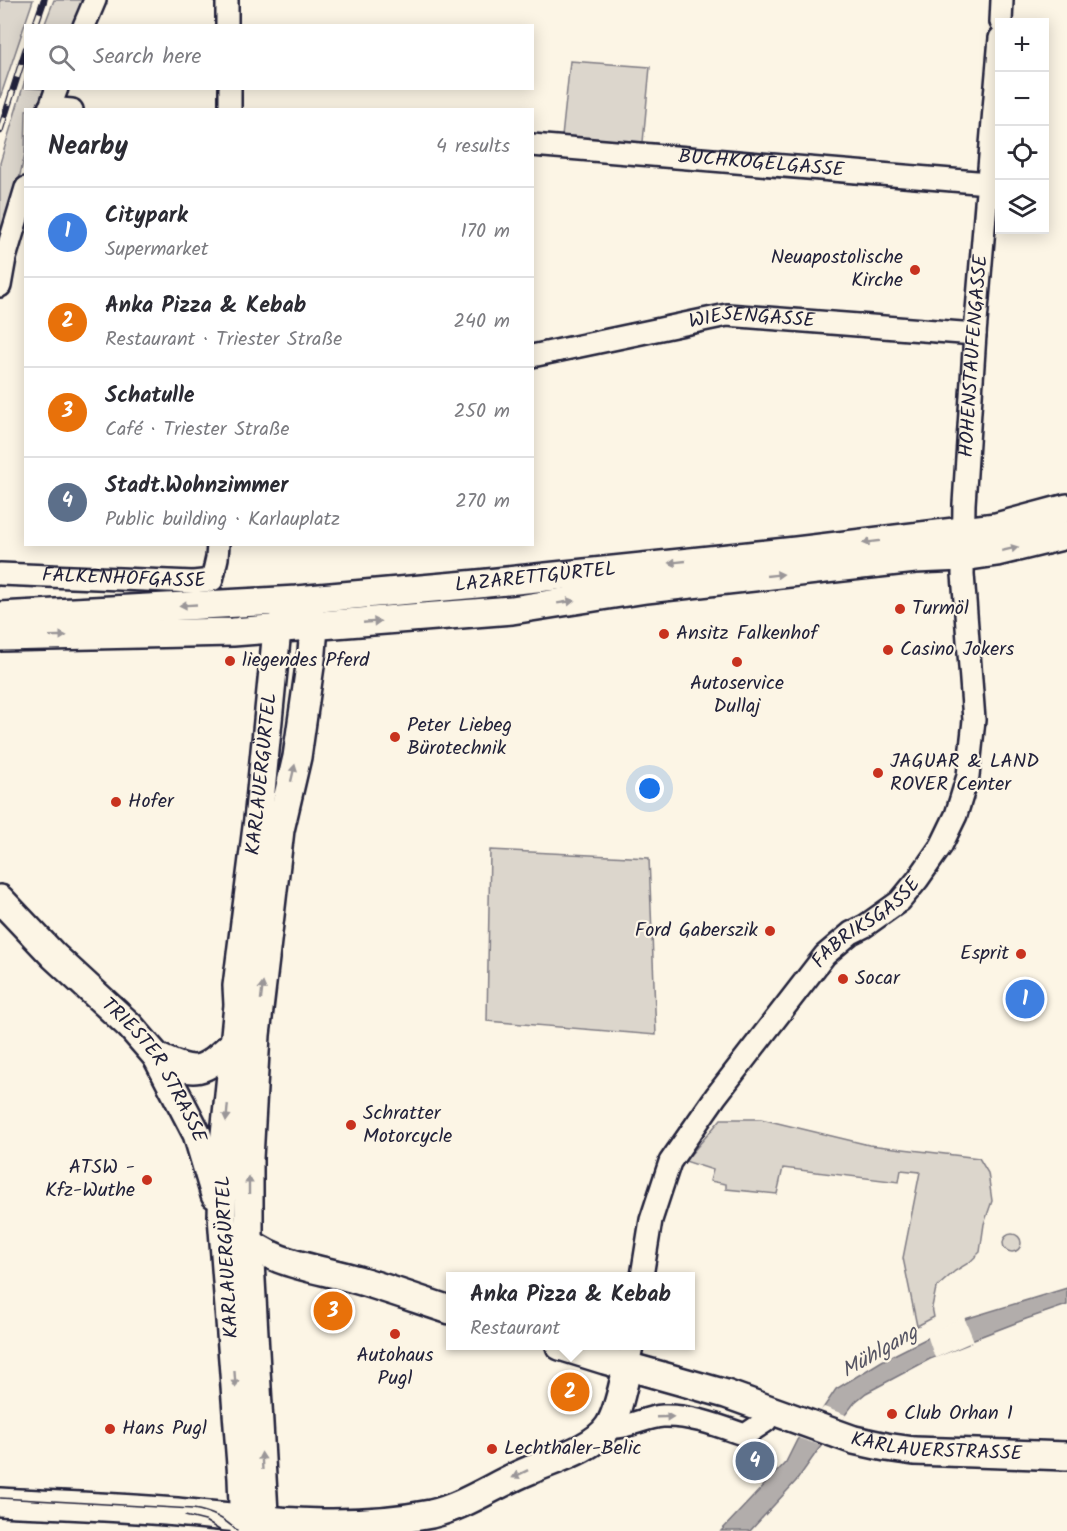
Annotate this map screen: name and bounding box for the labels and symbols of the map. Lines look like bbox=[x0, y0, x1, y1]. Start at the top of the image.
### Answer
street label: BUCHKOGELGASSE bbox=[677, 141, 847, 187]
place label: Neuapostolische Kirche bbox=[771, 242, 903, 297]
street label: HOHENSTAUFENGASSE bbox=[951, 252, 998, 458]
marker: Neuapostolische Kirche bbox=[908, 263, 922, 277]
street label: WIESENGASSE bbox=[686, 299, 817, 339]
one-way arrow bbox=[862, 537, 881, 546]
one-way arrow bbox=[1001, 543, 1019, 553]
street label: LAZARETTGÜRTEL bbox=[454, 554, 618, 602]
one-way arrow bbox=[668, 557, 687, 567]
street label: FALKENHOFGASSE bbox=[41, 560, 209, 598]
one-way arrow bbox=[766, 571, 785, 580]
place label: Turmöl bbox=[912, 593, 969, 625]
one-way arrow bbox=[556, 597, 575, 606]
one-way arrow bbox=[179, 601, 198, 610]
marker: Turmöl bbox=[893, 602, 907, 616]
one-way arrow bbox=[362, 617, 381, 627]
place label: Ansitz Falkenhof bbox=[676, 618, 820, 650]
marker: Ansitz Falkenhof bbox=[657, 627, 671, 641]
one-way arrow bbox=[49, 631, 68, 641]
place label: Casino Jokers bbox=[900, 634, 1015, 666]
marker: Casino Jokers bbox=[881, 643, 895, 657]
place label: liegendes Pferd bbox=[242, 645, 370, 677]
marker: liegendes Pferd bbox=[223, 654, 237, 668]
marker: Autoservice Dullaj bbox=[730, 655, 744, 669]
place label: Autoservice Dullaj bbox=[690, 668, 784, 723]
street label: KARLAUERGÜRTEL bbox=[238, 691, 287, 857]
place label: Peter Liebeg Bürotechnik bbox=[407, 710, 512, 765]
marker: Peter Liebeg Bürotechnik bbox=[388, 730, 402, 744]
place label: JAGUAR & LAND ROVER Center bbox=[890, 746, 1039, 801]
one-way arrow bbox=[289, 764, 299, 782]
marker: JAGUAR & LAND ROVER Center bbox=[871, 766, 885, 780]
your location bbox=[635, 774, 664, 803]
place label: Hofer bbox=[128, 786, 175, 818]
marker: Hofer bbox=[109, 795, 123, 809]
street label: FABRIKSGASSE bbox=[804, 869, 930, 976]
place label: Ford Gaberszik bbox=[635, 915, 759, 947]
marker: Ford Gaberszik bbox=[763, 924, 777, 938]
place label: Esprit bbox=[960, 938, 1009, 970]
marker: Esprit bbox=[1014, 947, 1028, 961]
place label: Socar bbox=[855, 963, 901, 995]
marker: Socar bbox=[836, 972, 850, 986]
pin: 1 bbox=[1006, 976, 1044, 1022]
one-way arrow bbox=[257, 981, 266, 1000]
street label: TRIESTER STRASSE bbox=[93, 990, 215, 1147]
place label: Schratter Motorcycle bbox=[363, 1098, 452, 1153]
one-way arrow bbox=[222, 1104, 232, 1123]
marker: Schratter Motorcycle bbox=[344, 1118, 358, 1132]
place label: ATSW - Kfz-Wuthe bbox=[45, 1152, 135, 1207]
marker: ATSW - Kfz-Wuthe bbox=[140, 1173, 154, 1187]
street label: KARLAUERGÜRTEL bbox=[208, 1175, 248, 1339]
one-way arrow bbox=[244, 1176, 254, 1195]
pin: 3 bbox=[314, 1288, 352, 1334]
water label: Mühlgang bbox=[835, 1316, 926, 1387]
marker: Autohaus Pugl bbox=[388, 1327, 402, 1341]
place label: Autohaus Pugl bbox=[357, 1340, 434, 1395]
one-way arrow bbox=[230, 1370, 240, 1389]
pin: 2 bbox=[550, 1370, 590, 1414]
place label: Club Orhan 1 bbox=[904, 1398, 1013, 1430]
marker: Club Orhan 1 bbox=[885, 1407, 899, 1421]
place label: Hans Pugl bbox=[122, 1413, 207, 1445]
one-way arrow bbox=[656, 1413, 675, 1422]
marker: Hans Pugl bbox=[103, 1422, 117, 1436]
street label: KARLAUERSTRASSE bbox=[848, 1424, 1024, 1471]
place label: Lechthaler-Belic bbox=[504, 1433, 641, 1465]
pin: 4 bbox=[736, 1438, 774, 1484]
marker: Lechthaler-Belic bbox=[485, 1442, 499, 1456]
one-way arrow bbox=[257, 1451, 266, 1470]
one-way arrow bbox=[512, 1470, 529, 1479]

